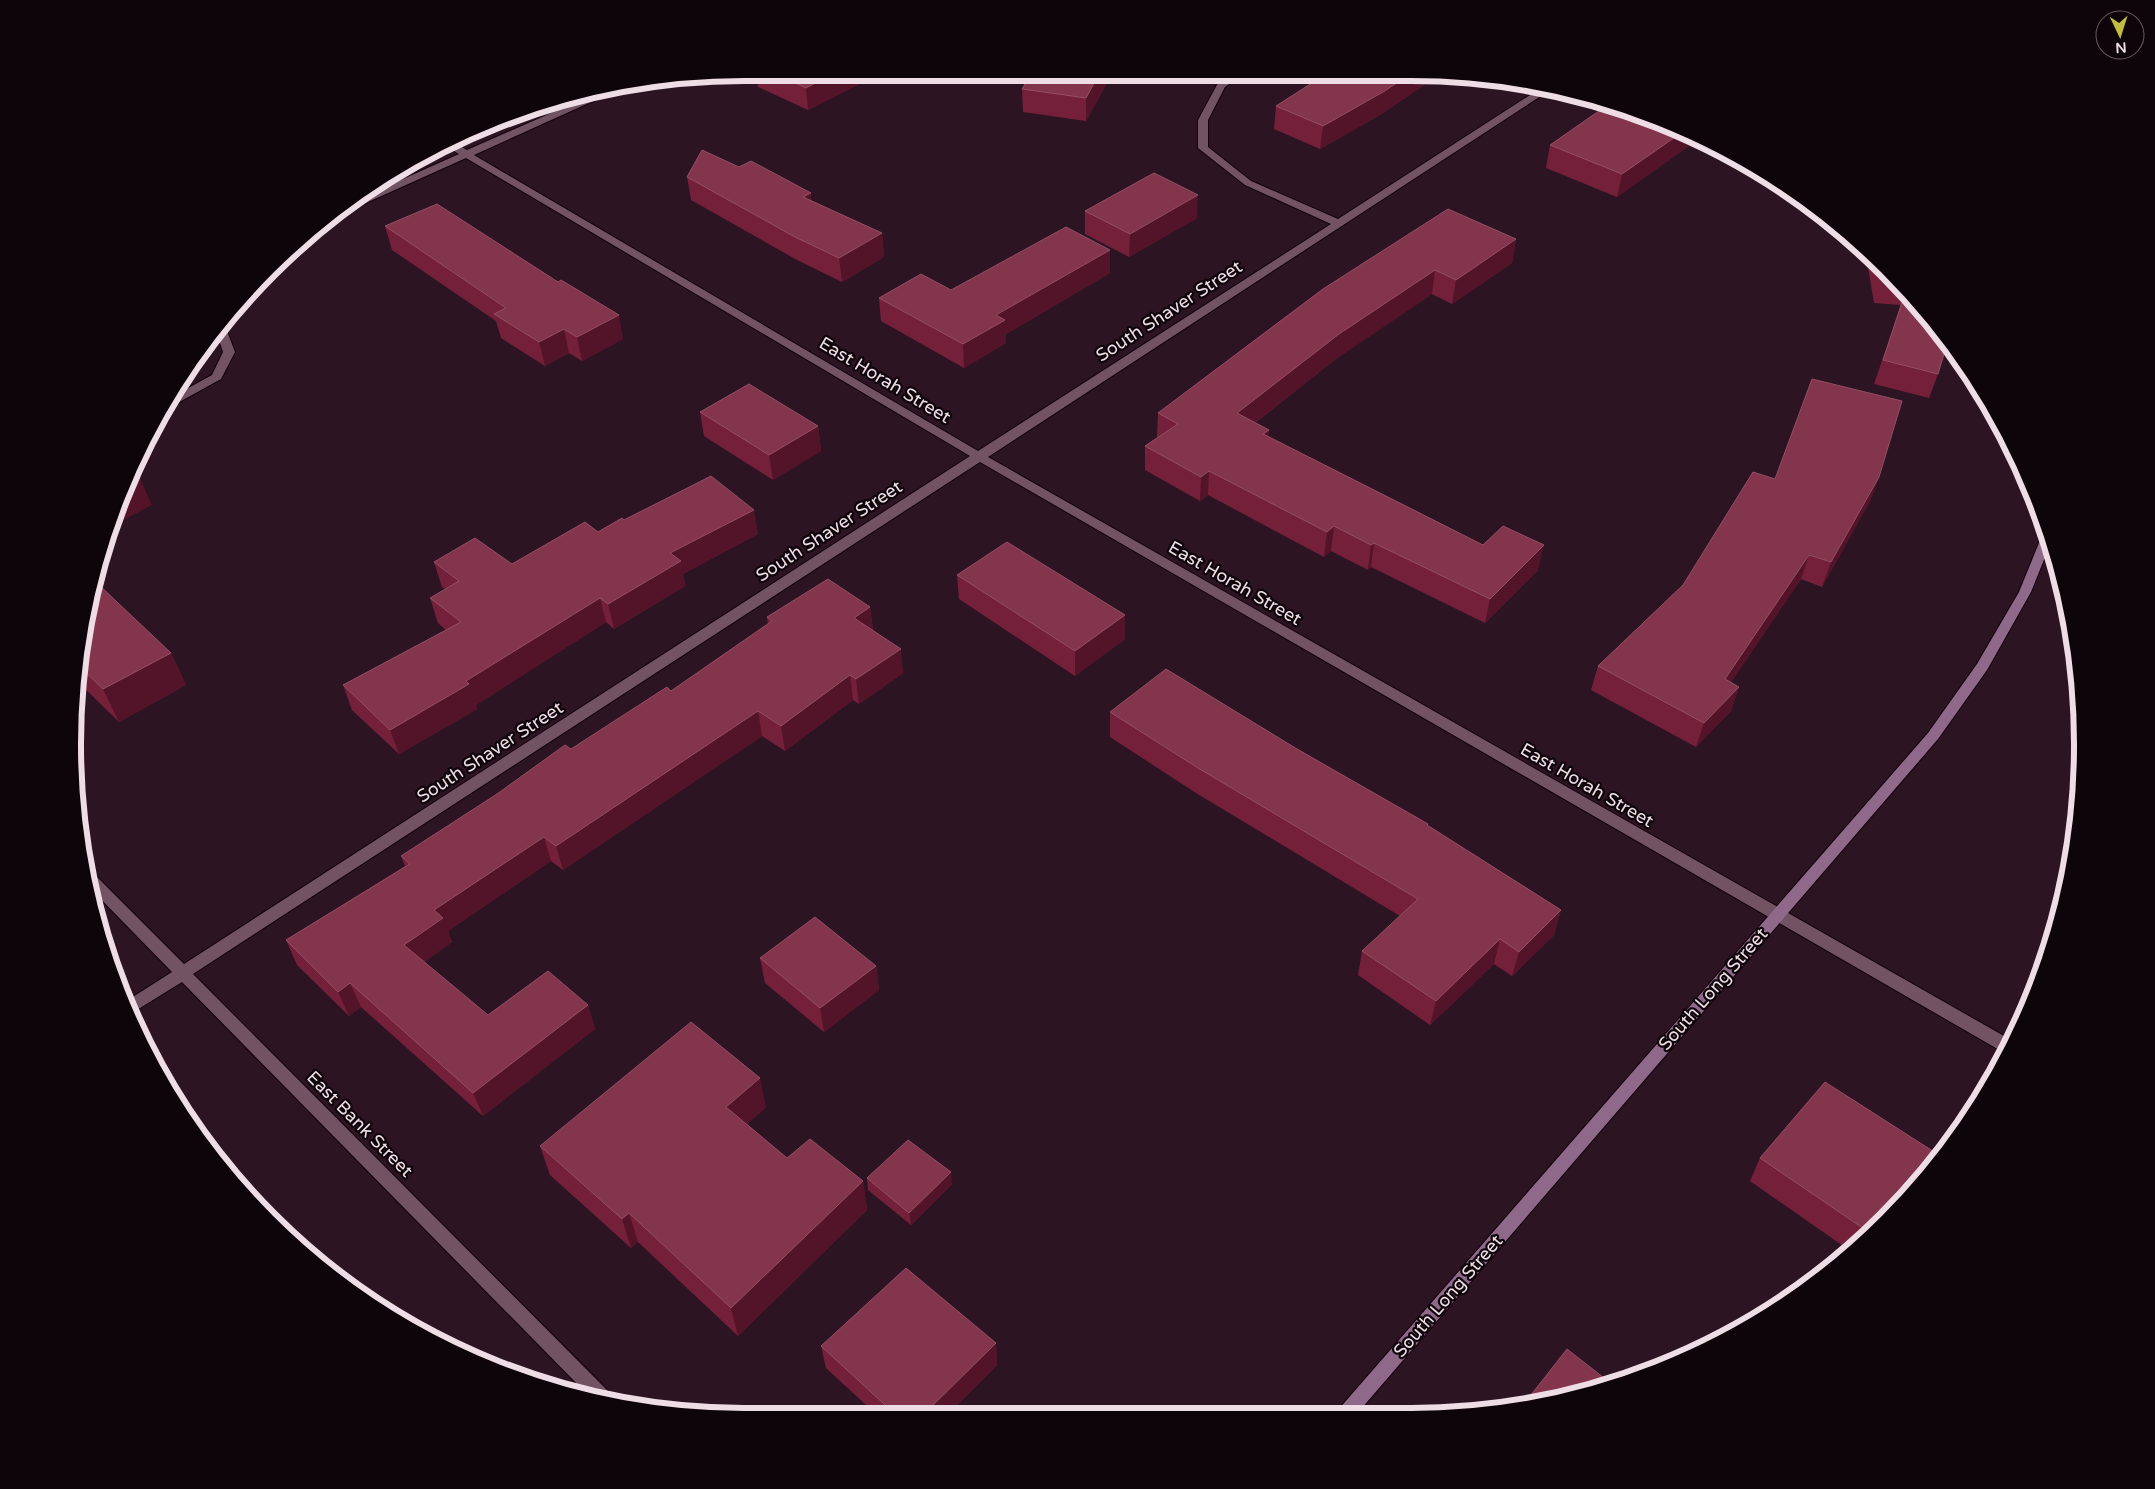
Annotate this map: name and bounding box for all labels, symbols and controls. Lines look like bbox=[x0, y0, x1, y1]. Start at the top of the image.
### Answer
north arrow bbox=[2095, 10, 2145, 60]
text: N bbox=[2115, 39, 2127, 56]
street label: South Shaver Street bbox=[1092, 255, 1246, 367]
street label: East Horah Street bbox=[815, 332, 955, 428]
street label: South Shaver Street bbox=[752, 475, 906, 587]
street label: East Horah Street bbox=[1165, 536, 1306, 630]
street label: South Shaver Street bbox=[413, 696, 567, 808]
street label: East Horah Street bbox=[1517, 738, 1658, 832]
street label: South Long Street bbox=[1654, 923, 1772, 1055]
street label: East Bank Street bbox=[302, 1066, 418, 1182]
street label: South Long Street bbox=[1389, 1230, 1507, 1362]

